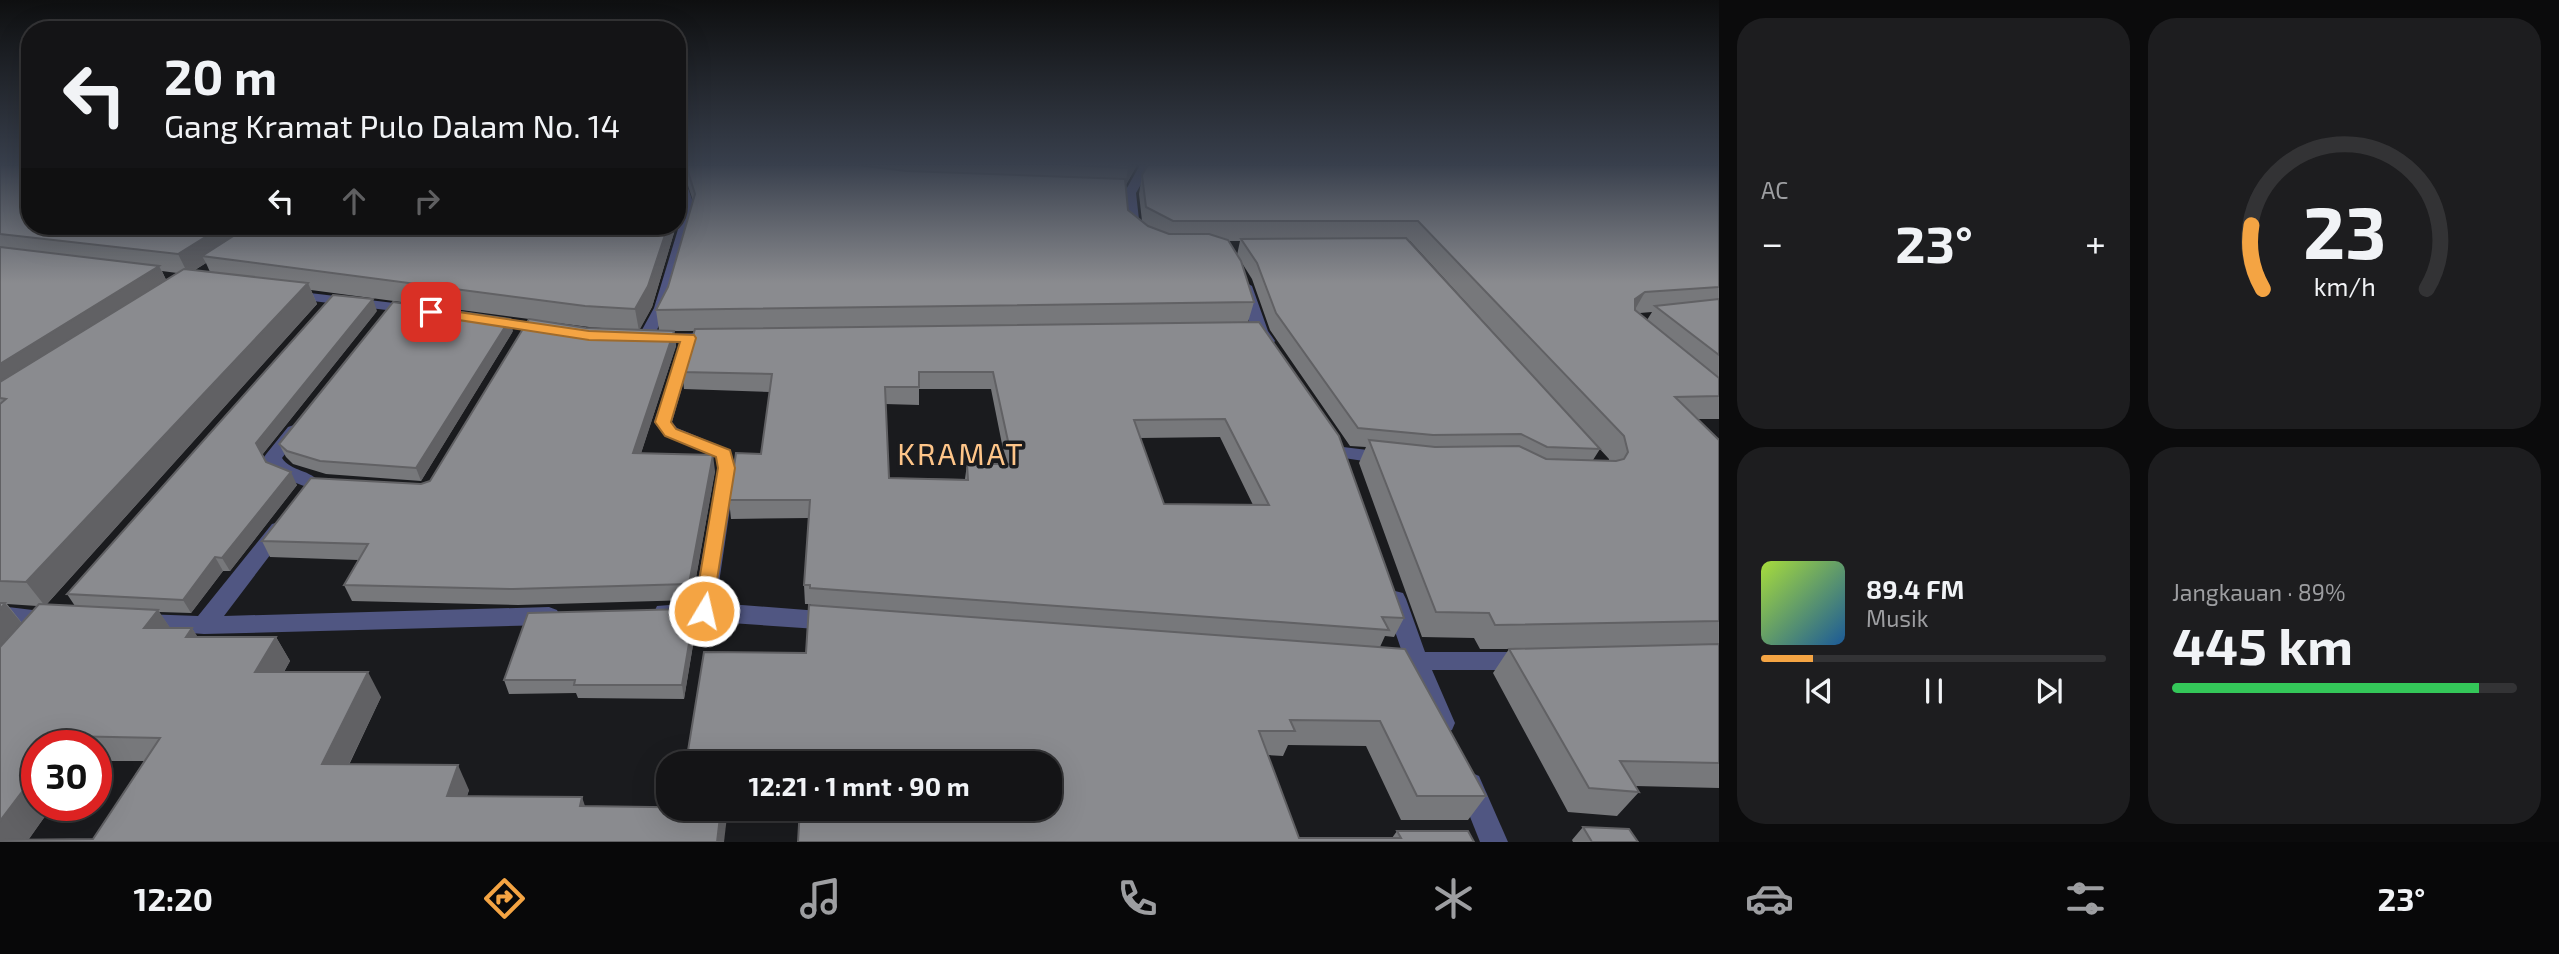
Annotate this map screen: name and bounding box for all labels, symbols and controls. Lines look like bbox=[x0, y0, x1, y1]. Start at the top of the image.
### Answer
text: 20 m bbox=[164, 46, 277, 105]
icon: left bbox=[49, 49, 140, 140]
text: Gang Kramat Pulo Dalam No. 14 bbox=[164, 106, 620, 144]
text: AC bbox=[1761, 176, 1788, 204]
icon: left bbox=[262, 182, 300, 220]
icon: ahead bbox=[335, 182, 373, 220]
icon: right bbox=[408, 182, 446, 220]
text: 23 bbox=[2303, 187, 2386, 275]
text: 23° bbox=[1895, 211, 1973, 273]
text: − bbox=[1761, 219, 1783, 265]
text: + bbox=[2085, 219, 2106, 265]
text: km/h bbox=[2313, 271, 2376, 301]
pin bbox=[401, 282, 461, 342]
icon: arrive bbox=[412, 293, 450, 331]
district label: KRAMAT bbox=[897, 435, 1025, 471]
text: 89.4 FM bbox=[1866, 573, 1964, 604]
position arrow bbox=[667, 574, 741, 648]
text: Jangkauan · 89% bbox=[2172, 578, 2345, 606]
text: Musik bbox=[1866, 604, 1928, 632]
text: 445 km bbox=[2172, 613, 2353, 675]
icon: previous bbox=[1800, 672, 1838, 710]
icon: pause bbox=[1915, 672, 1953, 710]
icon: next bbox=[2030, 672, 2068, 710]
speed limit sign: 30 bbox=[21, 730, 112, 821]
text: 12:21 · 1 mnt · 90 m bbox=[748, 770, 970, 801]
icon: directions bbox=[480, 874, 529, 923]
icon: music bbox=[796, 874, 845, 923]
icon: phone bbox=[1113, 874, 1162, 923]
icon: climate bbox=[1429, 874, 1478, 923]
icon: car bbox=[1745, 874, 1794, 923]
icon: filters bbox=[2061, 874, 2110, 923]
text: 12:20 bbox=[134, 879, 213, 917]
text: 23° bbox=[2378, 879, 2425, 917]

